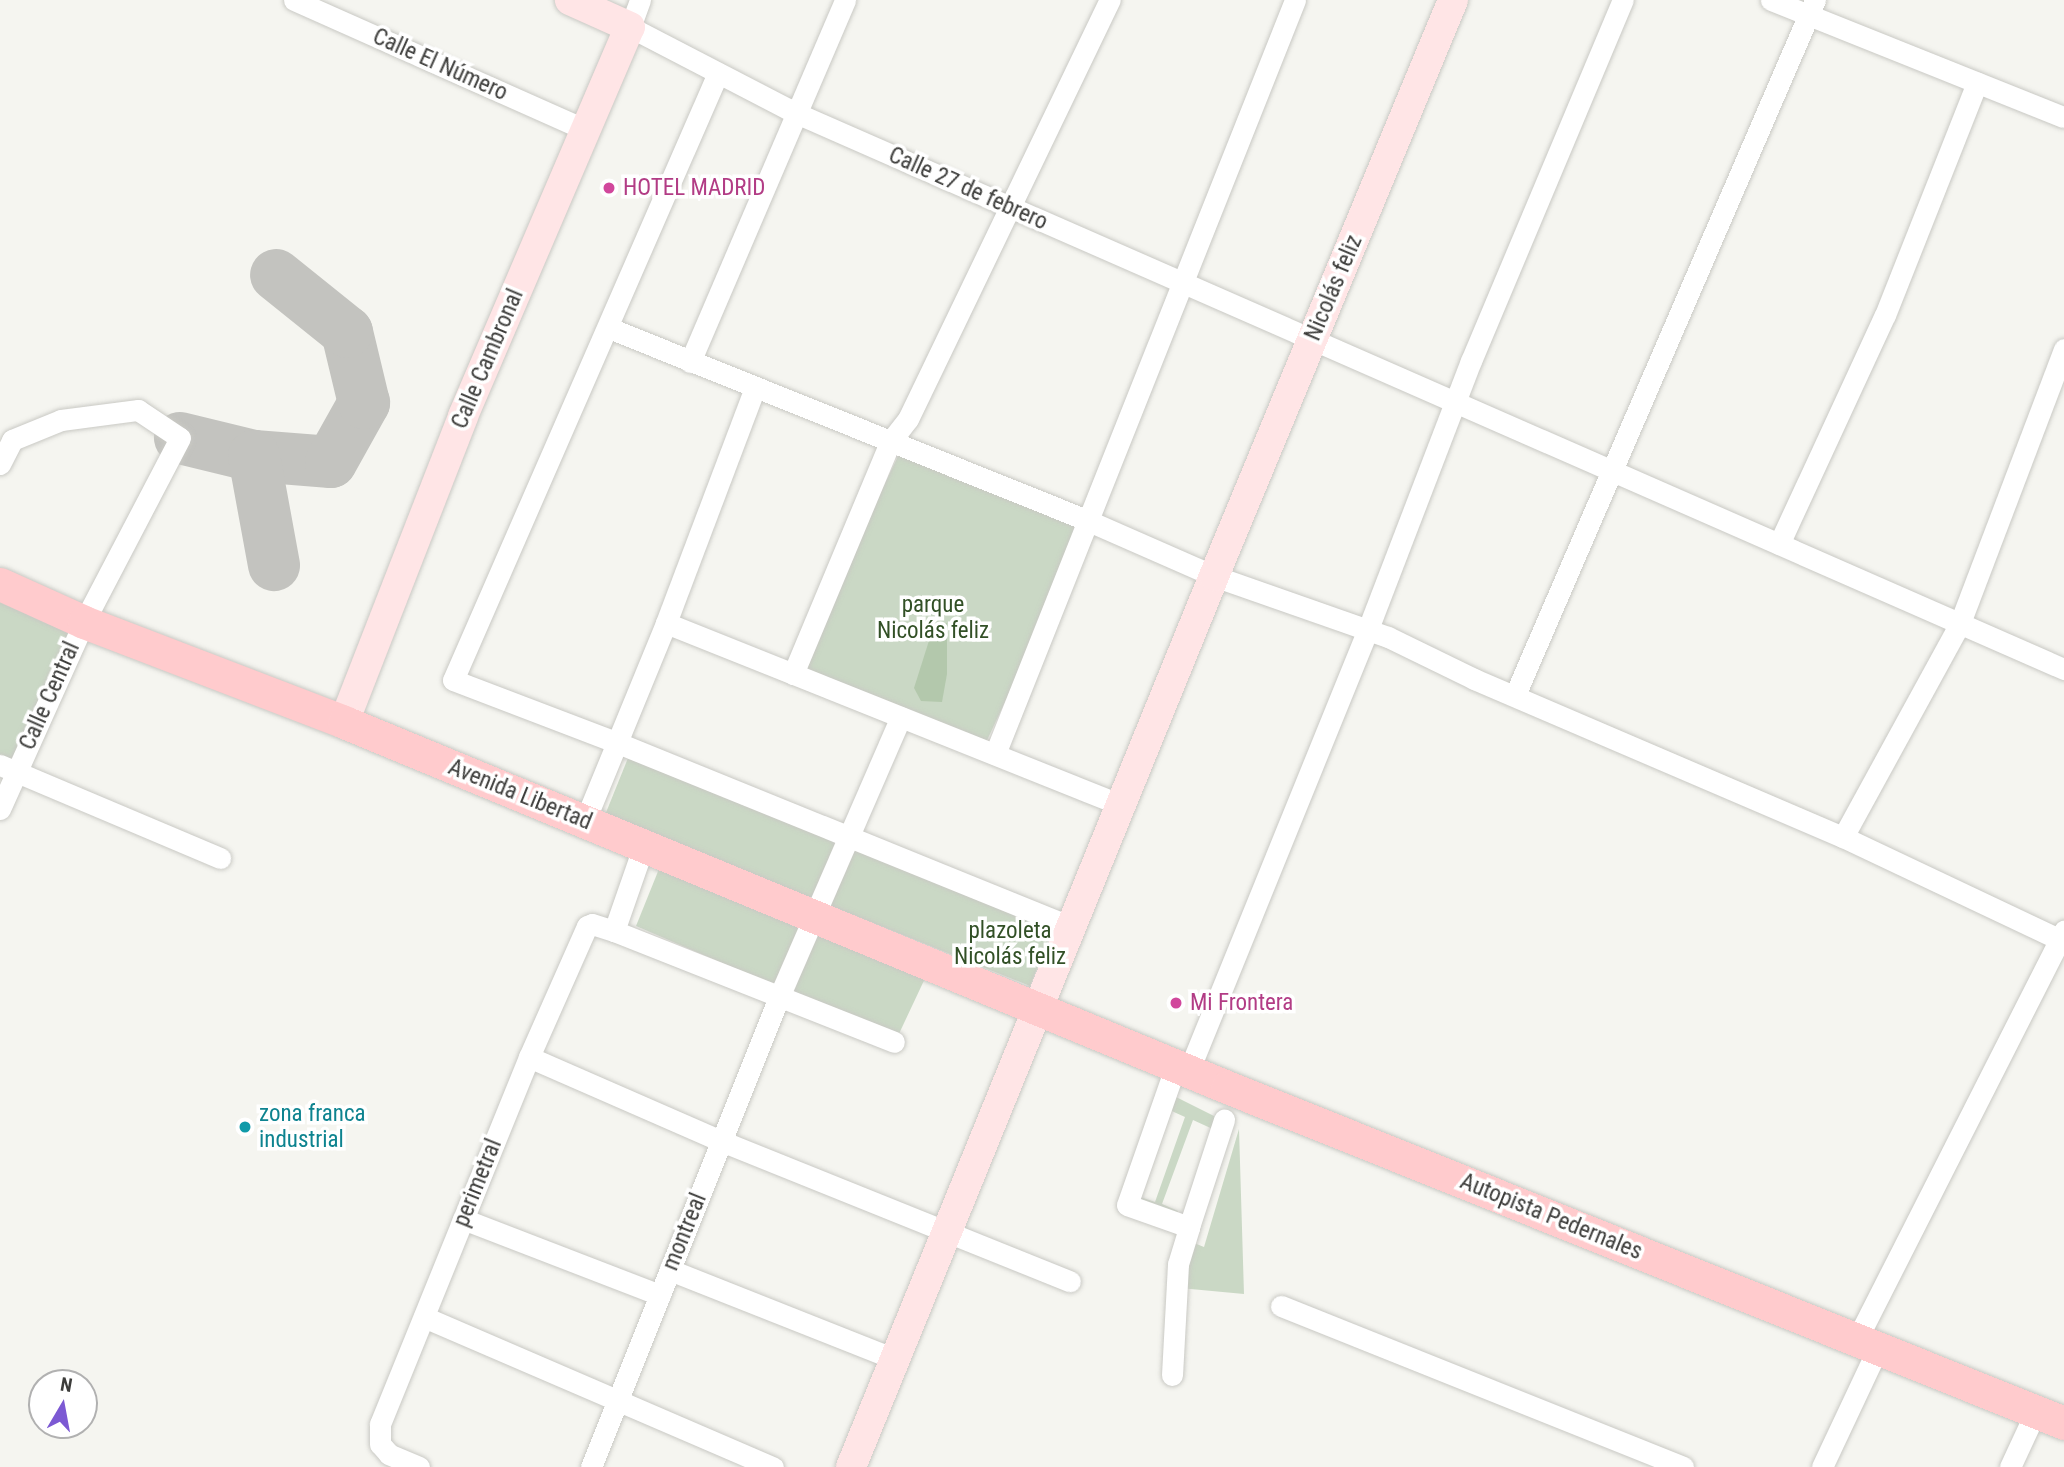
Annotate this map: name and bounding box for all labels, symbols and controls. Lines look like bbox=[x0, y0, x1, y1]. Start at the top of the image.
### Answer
street label: Calle El Número bbox=[368, 23, 512, 107]
street label: Calle 27 de febrero bbox=[884, 142, 1052, 236]
place label: HOTEL MADRID bbox=[623, 174, 765, 202]
marker: HOTEL MADRID bbox=[601, 180, 617, 196]
street label: Nicolás feliz bbox=[1299, 231, 1369, 345]
street label: Calle Cambronal bbox=[446, 285, 530, 433]
park label: parque Nicolás feliz bbox=[877, 591, 989, 645]
street label: Calle Central bbox=[14, 638, 86, 754]
street label: Avenida Libertad bbox=[444, 754, 596, 836]
park label: plazoleta Nicolás feliz bbox=[954, 917, 1066, 971]
place label: Mi Frontera bbox=[1190, 989, 1293, 1017]
marker: Mi Frontera bbox=[1168, 995, 1184, 1011]
place label: zona franca industrial bbox=[259, 1100, 366, 1154]
marker: zona franca industrial bbox=[237, 1119, 253, 1135]
street label: perimetral bbox=[448, 1135, 508, 1231]
street label: Autopista Pedernales bbox=[1456, 1168, 1646, 1266]
street label: montreal bbox=[657, 1189, 713, 1275]
north arrow bbox=[28, 1369, 98, 1439]
text: N bbox=[59, 1372, 74, 1397]

